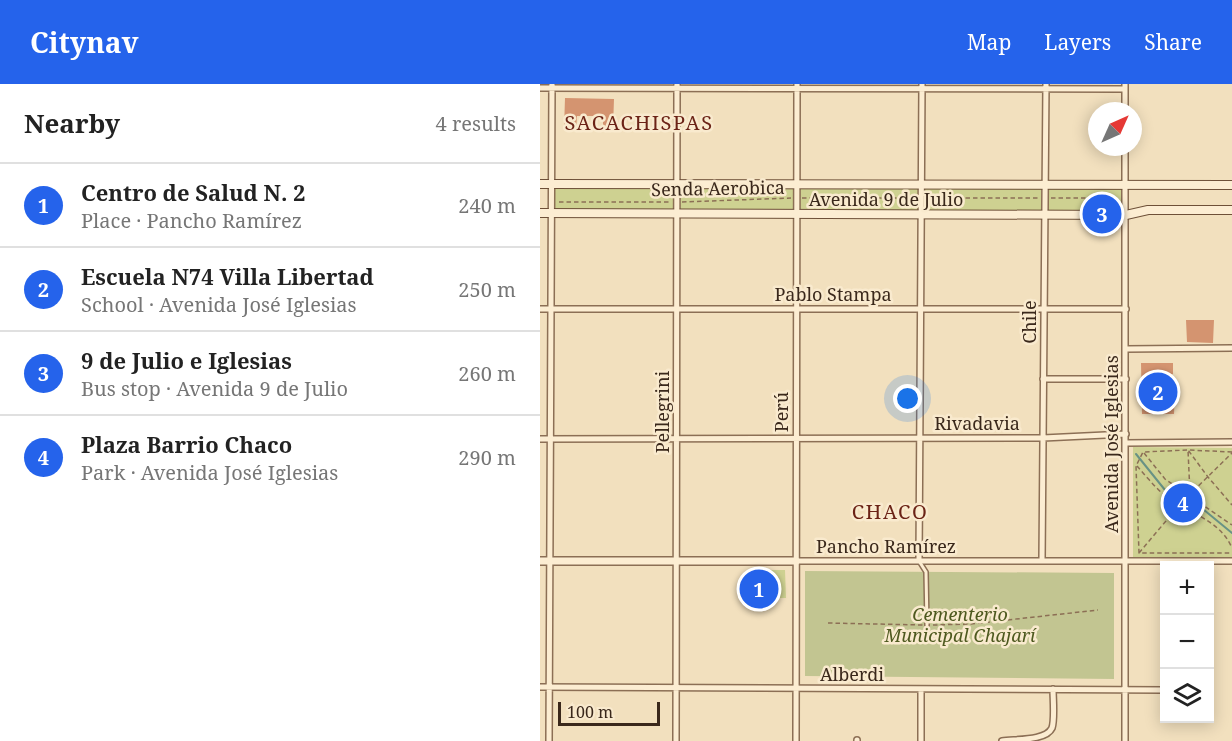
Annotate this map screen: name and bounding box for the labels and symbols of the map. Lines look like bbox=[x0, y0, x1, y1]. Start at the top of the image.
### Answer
north arrow bbox=[1088, 102, 1142, 156]
district label: SACACHISPAS bbox=[564, 109, 714, 136]
street label: Senda Aerobica bbox=[651, 175, 785, 201]
street label: Avenida 9 de Julio bbox=[809, 187, 963, 211]
pin: 3 bbox=[1082, 192, 1122, 236]
street label: Pablo Stampa bbox=[774, 282, 892, 306]
street label: Chile bbox=[1017, 300, 1041, 344]
street label: Avenida José Iglesias bbox=[1099, 355, 1123, 533]
street label: Pellegrini bbox=[650, 370, 674, 453]
pin: 2 bbox=[1138, 370, 1178, 414]
your location bbox=[893, 384, 922, 413]
street label: Perú bbox=[769, 391, 793, 432]
street label: Rivadavia bbox=[934, 411, 1020, 435]
pin: 4 bbox=[1164, 480, 1202, 526]
district label: CHACO bbox=[852, 498, 928, 525]
street label: Pancho Ramírez bbox=[816, 534, 956, 558]
pin: 1 bbox=[740, 566, 778, 612]
park label: Cementerio Municipal Chajarí bbox=[883, 602, 1037, 647]
street label: Alberdi bbox=[820, 662, 884, 686]
scale bar bbox=[558, 699, 660, 726]

